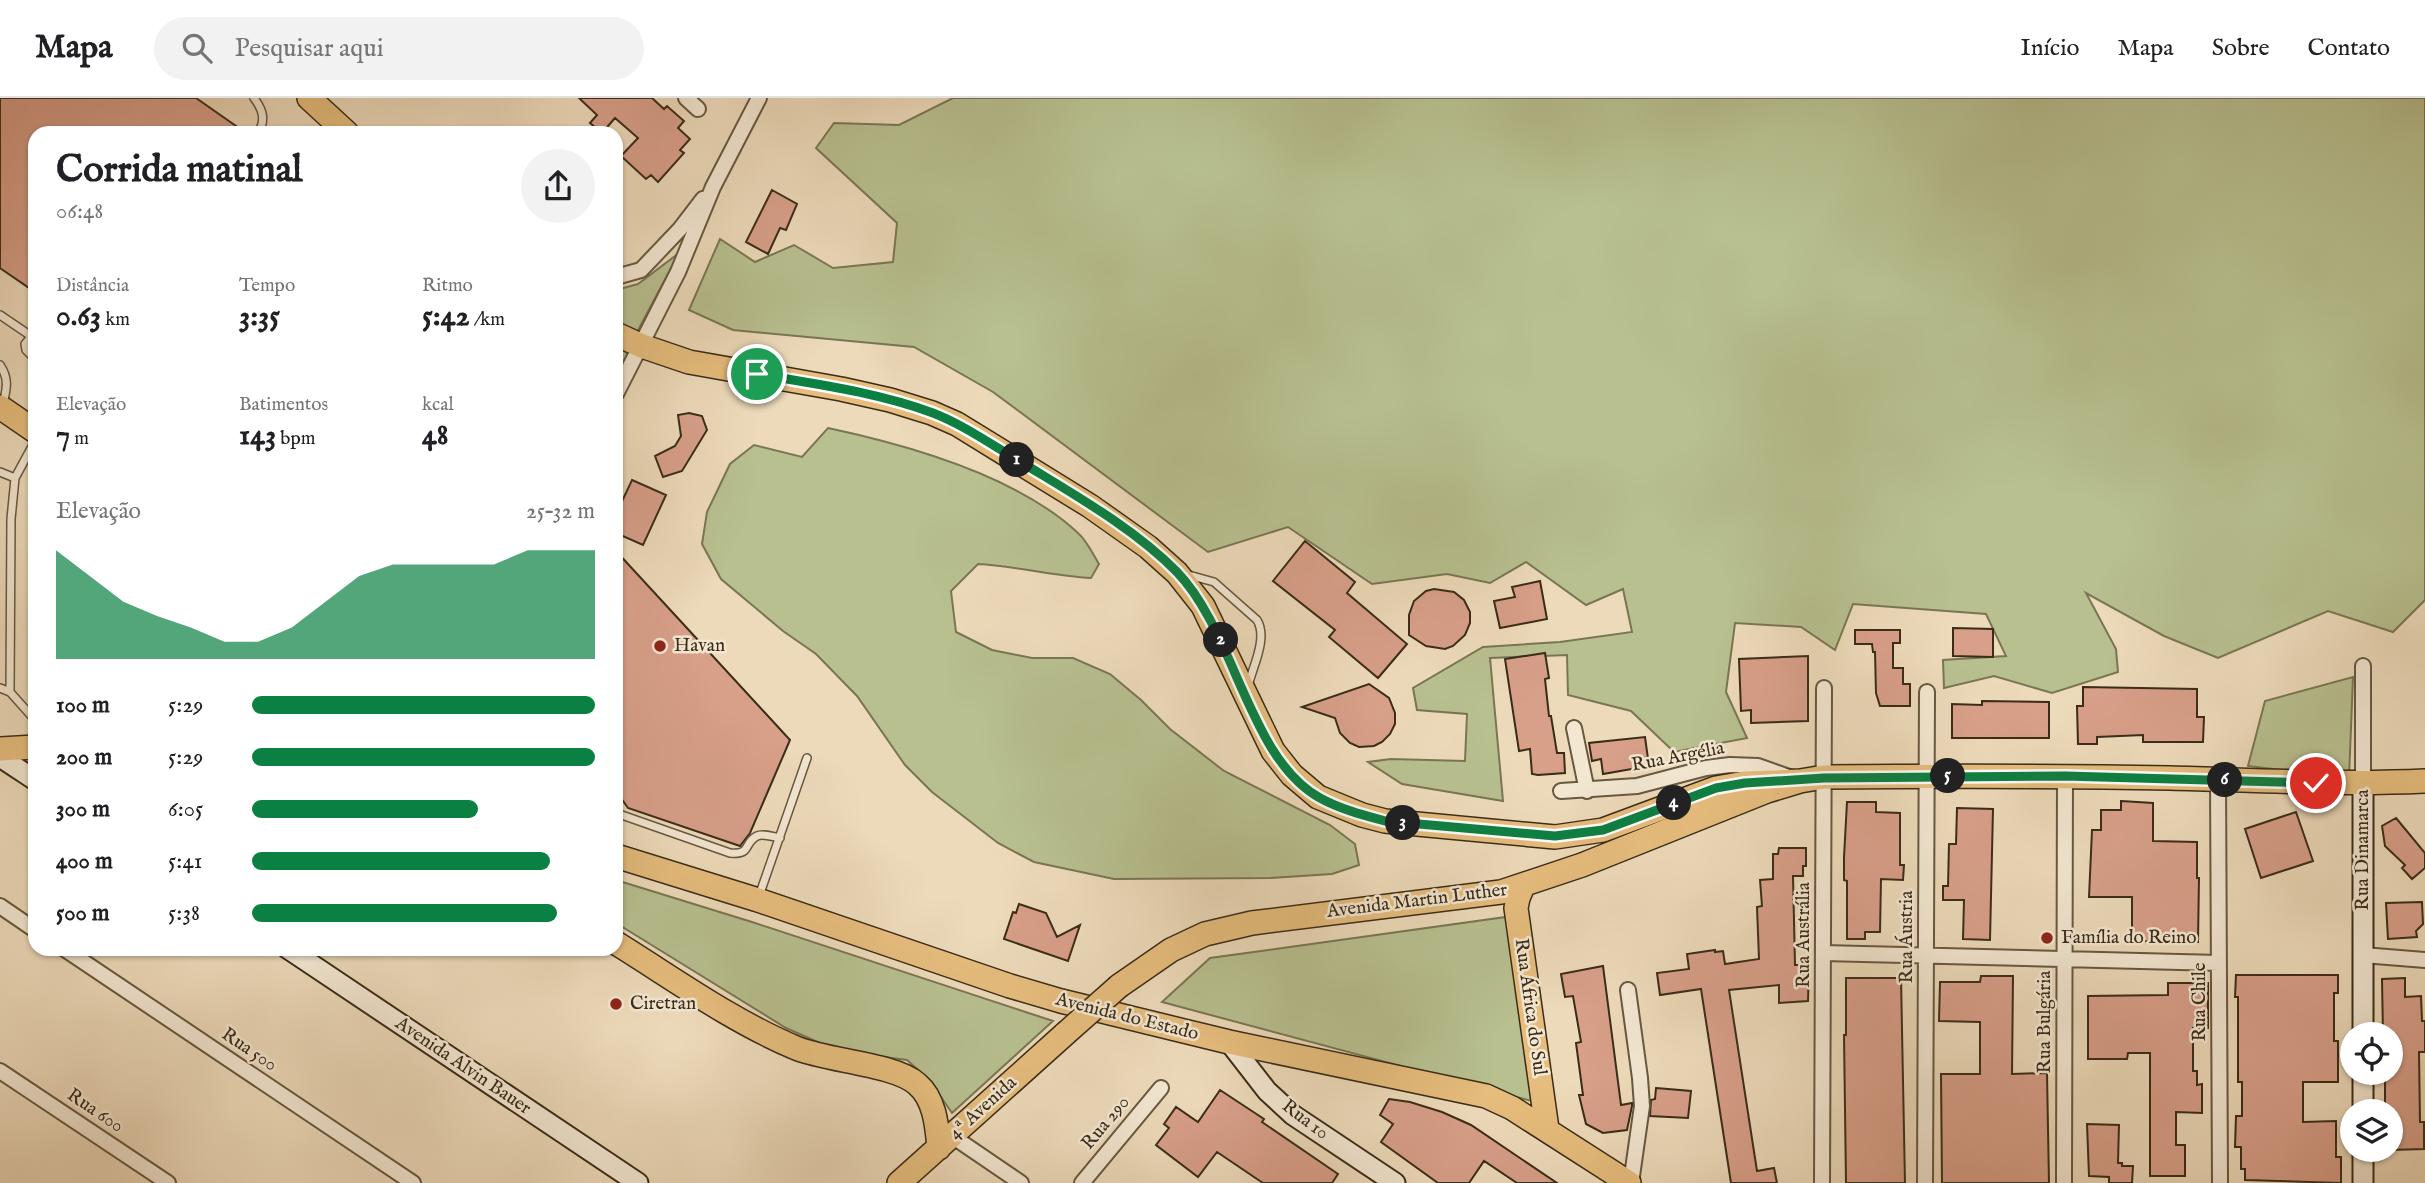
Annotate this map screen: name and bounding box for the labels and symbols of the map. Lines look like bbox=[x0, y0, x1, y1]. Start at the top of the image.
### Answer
pin bbox=[727, 344, 787, 404]
pin: 1 bbox=[1000, 442, 1034, 478]
pin: 2 bbox=[1204, 622, 1238, 658]
place label: Havan bbox=[674, 634, 725, 658]
marker: Havan bbox=[652, 638, 668, 654]
street label: Rua Argélia bbox=[1630, 736, 1727, 778]
pin bbox=[2286, 753, 2346, 813]
pin: 5 bbox=[1930, 758, 1966, 794]
pin: 6 bbox=[2208, 762, 2242, 798]
pin: 4 bbox=[1656, 786, 1692, 820]
street label: Rua Dinamarca bbox=[2351, 788, 2375, 911]
pin: 3 bbox=[1386, 806, 1420, 840]
street label: Avenida Martin Luther bbox=[1324, 878, 1509, 924]
street label: Rua Austrália bbox=[1792, 881, 1816, 988]
street label: Rua Áustria bbox=[1894, 890, 1919, 983]
place label: Família do Reino bbox=[2061, 926, 2196, 950]
marker: Família do Reino bbox=[2039, 930, 2055, 946]
street label: Rua África do Sul bbox=[1509, 937, 1553, 1078]
street label: Rua Chile bbox=[2188, 962, 2212, 1042]
street label: Rua Bulgária bbox=[2033, 970, 2057, 1074]
street label: Avenida do Estado bbox=[1052, 987, 1201, 1046]
place label: Ciretran bbox=[630, 992, 696, 1016]
marker: Ciretran bbox=[608, 996, 624, 1012]
street label: Avenida Alvin Bauer bbox=[390, 1011, 536, 1120]
street label: Rua 500 bbox=[217, 1023, 281, 1077]
street label: 4ª Avenida bbox=[944, 1071, 1023, 1145]
street label: Rua 600 bbox=[62, 1083, 128, 1139]
street label: Rua 290 bbox=[1077, 1091, 1135, 1155]
street label: Rua 10 bbox=[1277, 1095, 1333, 1145]

